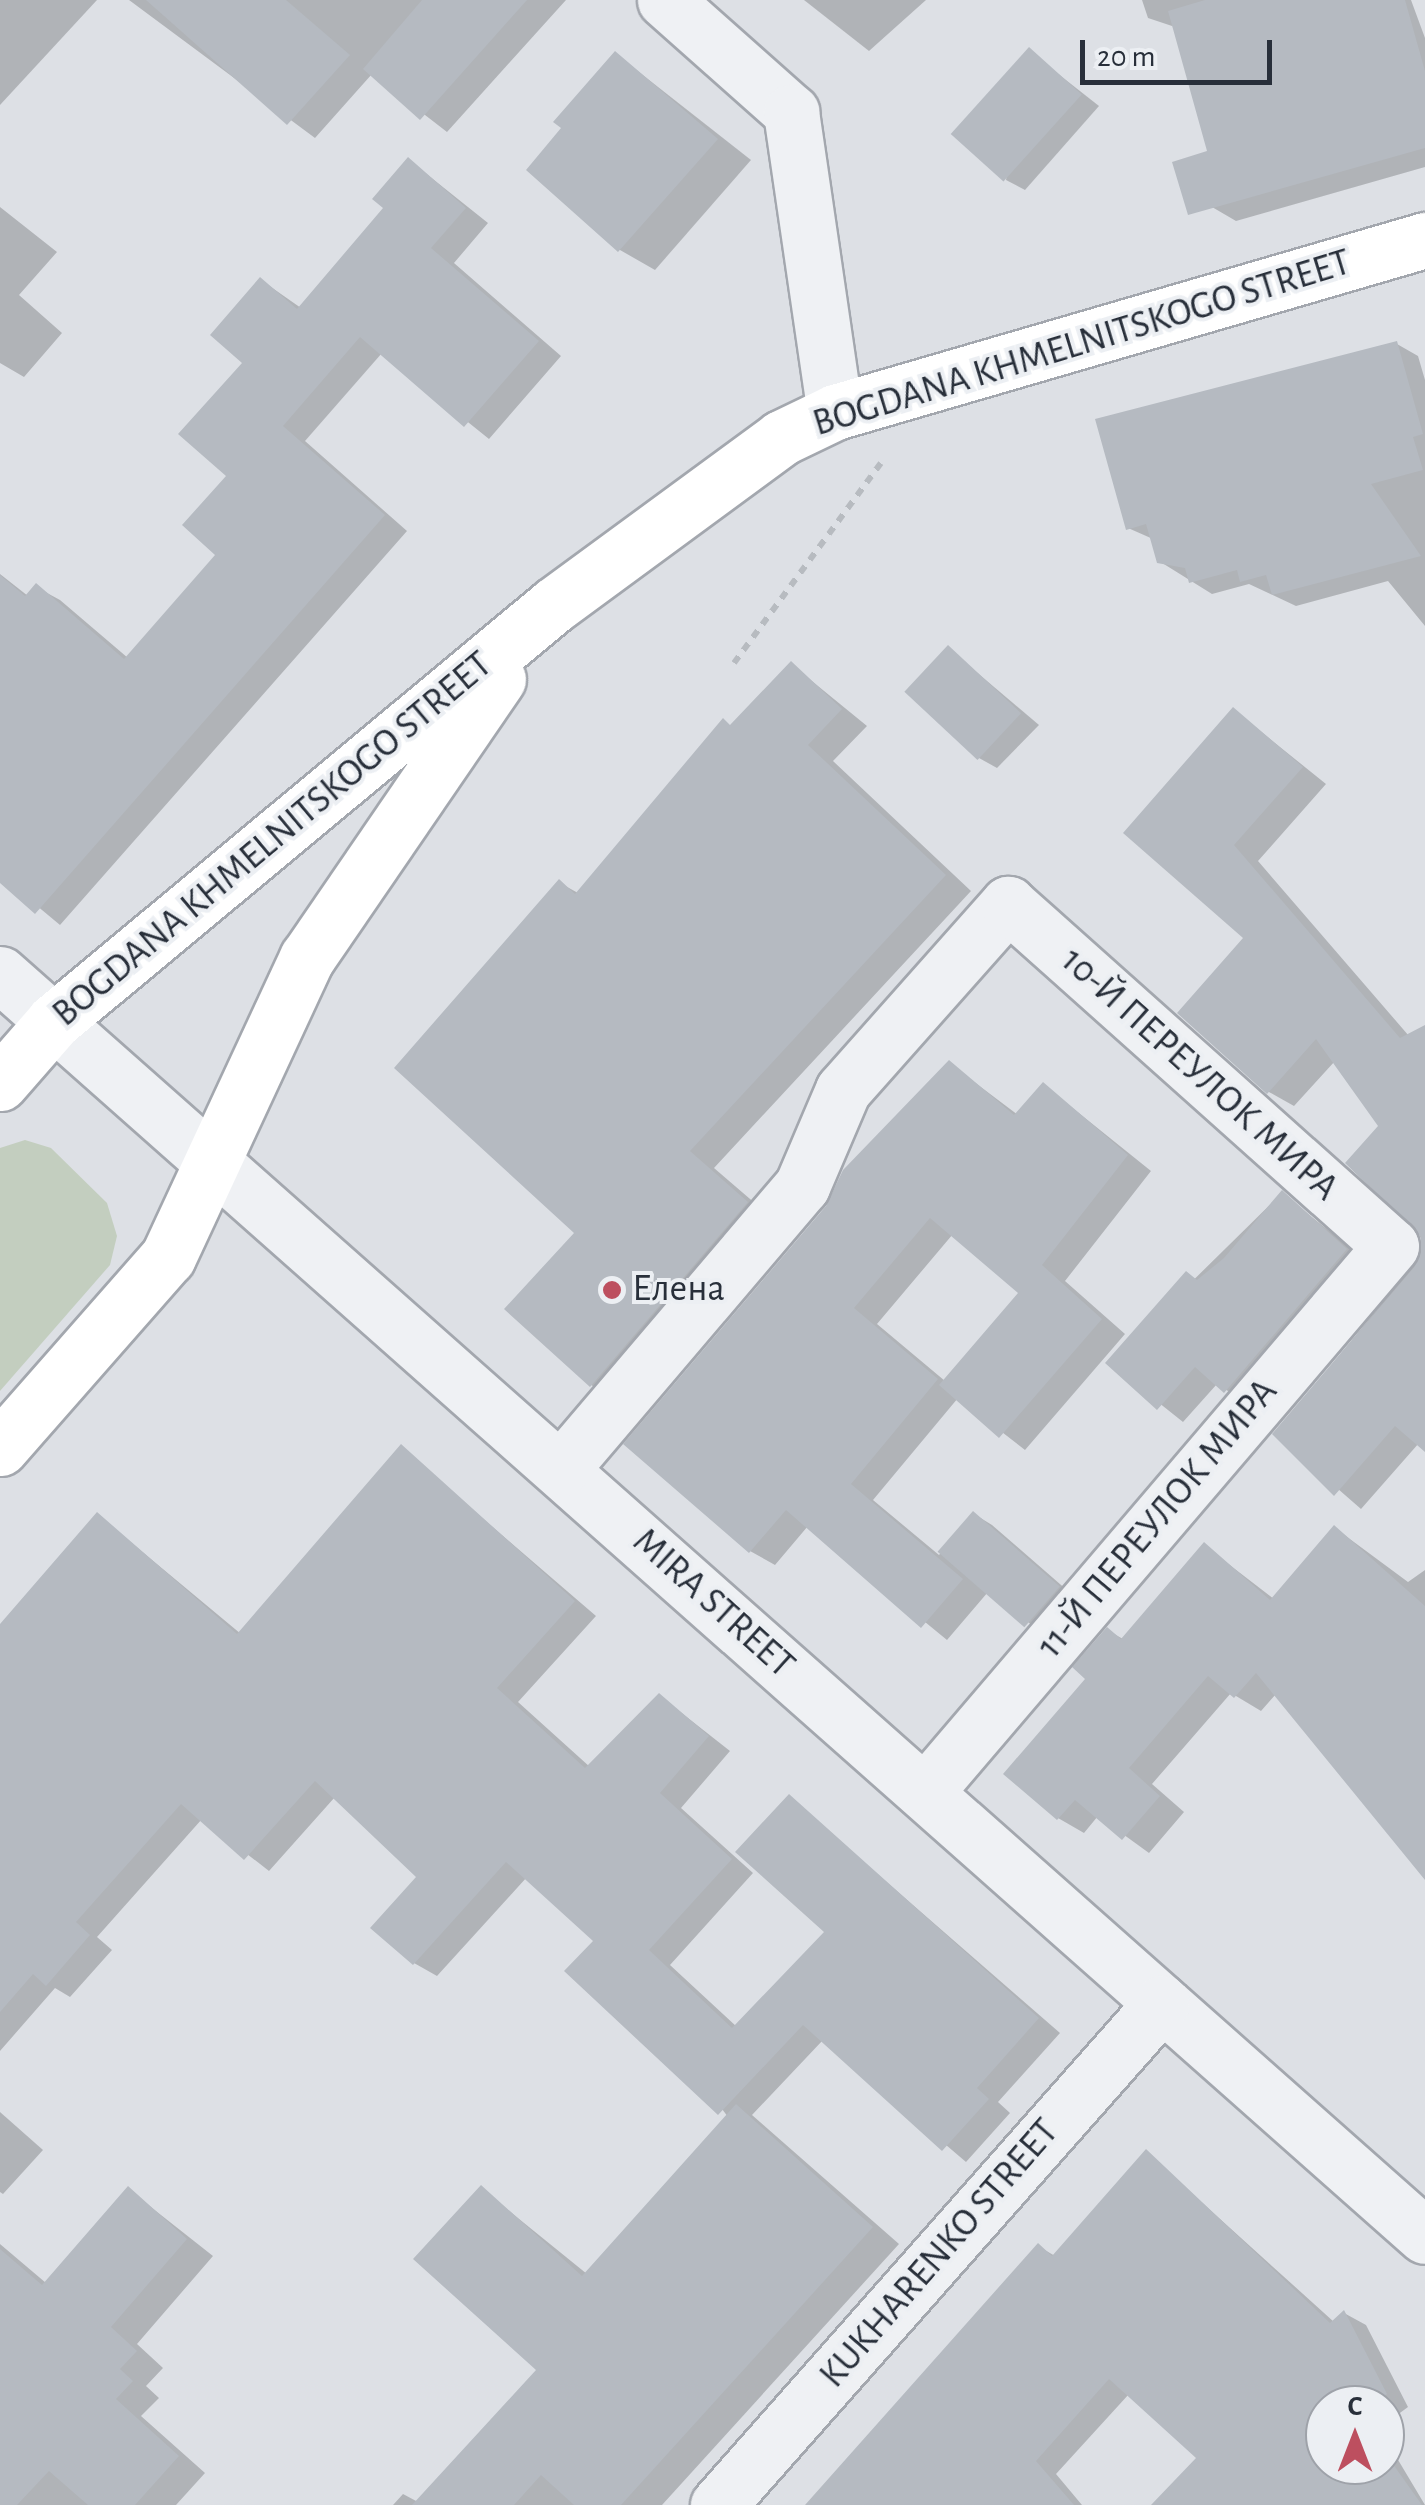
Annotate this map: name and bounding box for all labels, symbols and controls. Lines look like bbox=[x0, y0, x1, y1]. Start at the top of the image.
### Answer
scale bar bbox=[1085, 20, 1278, 82]
text: 20 m bbox=[1097, 42, 1155, 72]
street label: BOGDANA KHMELNITSKOGO STREET bbox=[808, 240, 1356, 448]
street label: BOGDANA KHMELNITSKOGO STREET bbox=[44, 643, 502, 1037]
street label: 10-Й ПЕРЕУЛОК МИРА bbox=[1051, 939, 1347, 1211]
place label: Елена bbox=[632, 1267, 725, 1313]
marker: Елена bbox=[601, 1279, 623, 1301]
street label: 11-Й ПЕРЕУЛОК МИРА bbox=[1028, 1370, 1288, 1668]
street label: MIRA STREET bbox=[623, 1520, 803, 1688]
street label: KUKHARENKO STREET bbox=[811, 2110, 1069, 2398]
north arrow bbox=[1305, 2385, 1405, 2485]
text: С bbox=[1347, 2393, 1363, 2421]

